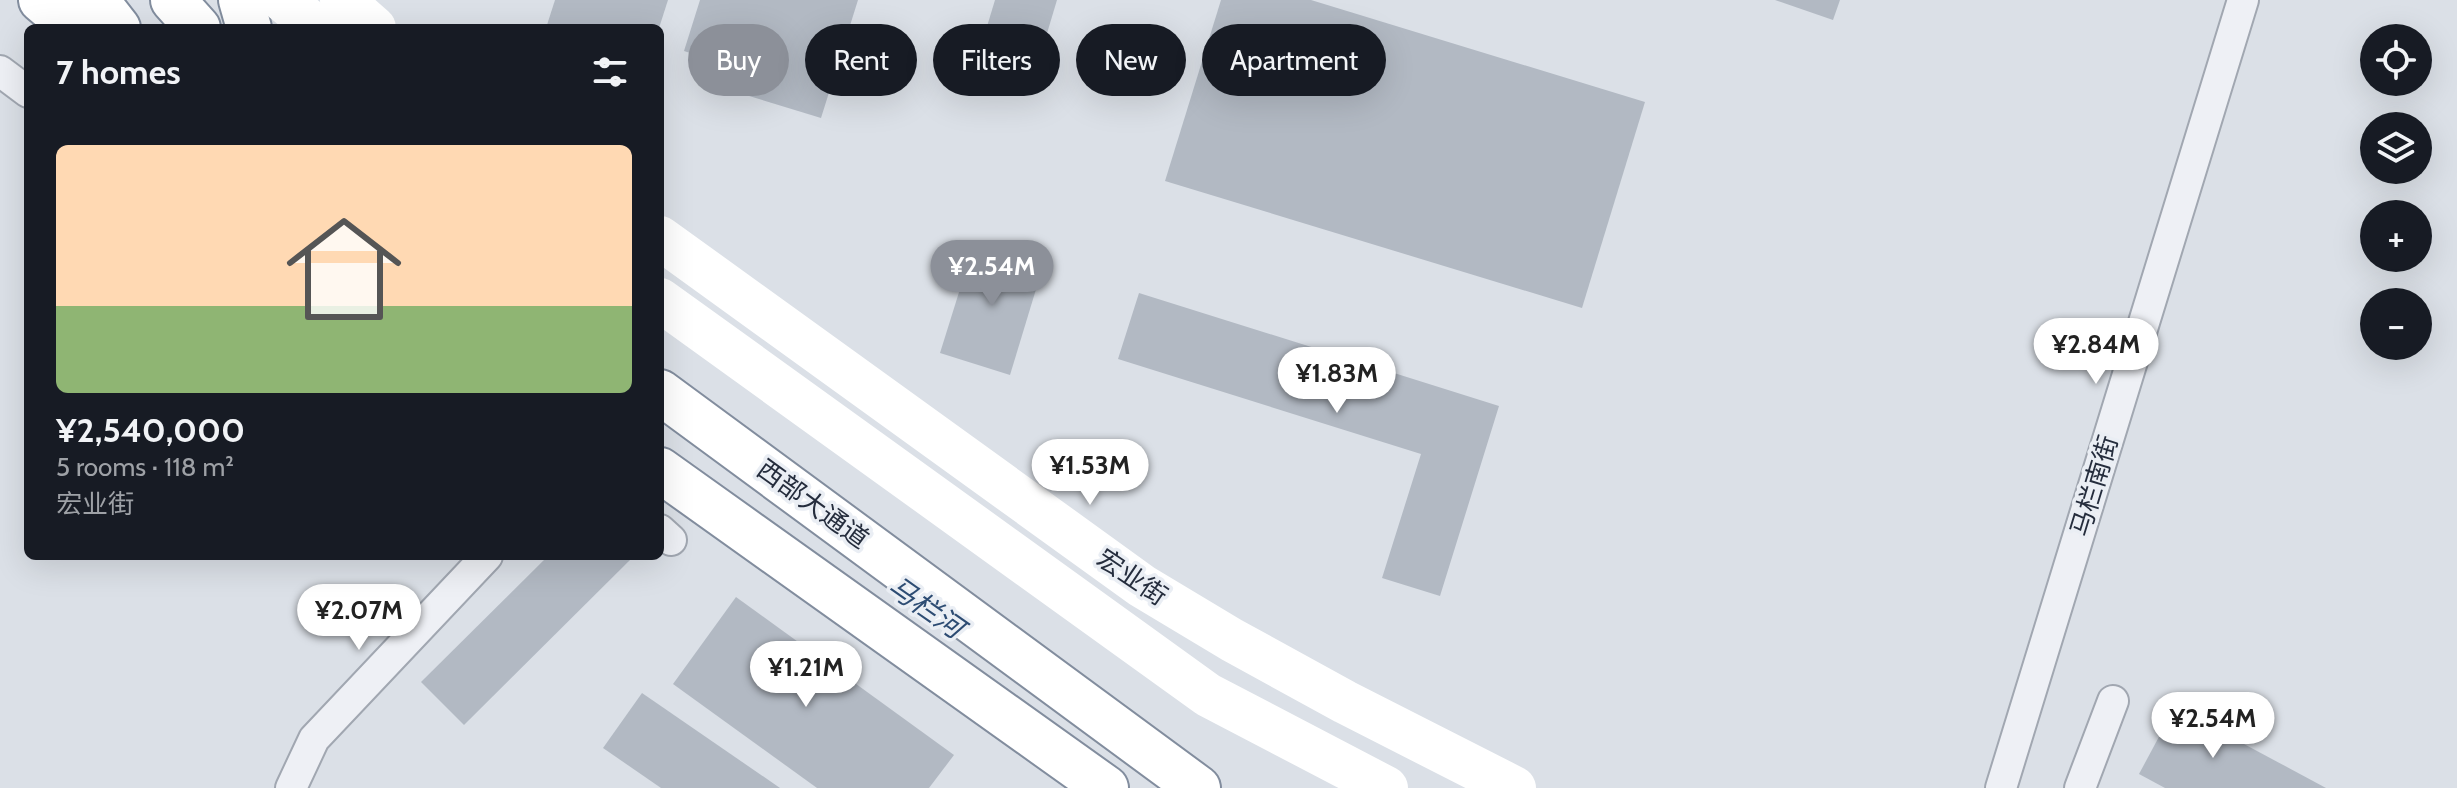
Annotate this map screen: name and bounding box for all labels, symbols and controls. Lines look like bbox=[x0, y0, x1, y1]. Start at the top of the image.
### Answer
chip: Buy bbox=[688, 24, 789, 96]
chip: Rent bbox=[805, 24, 917, 96]
chip: Filters bbox=[933, 24, 1060, 96]
chip: New bbox=[1076, 24, 1186, 96]
chip: Apartment bbox=[1202, 24, 1386, 96]
map controls bbox=[2360, 24, 2432, 360]
button: locate bbox=[2360, 24, 2432, 96]
icon: filters bbox=[588, 50, 632, 94]
text: 7 homes bbox=[56, 51, 181, 93]
button: layers bbox=[2360, 112, 2432, 184]
icon: home bbox=[272, 197, 416, 341]
button: + bbox=[2360, 200, 2432, 272]
pin: ¥2.54M bbox=[927, 240, 1057, 308]
text: ¥2.54M bbox=[949, 250, 1036, 282]
button: − bbox=[2360, 288, 2432, 360]
pin: ¥2.84M bbox=[2031, 318, 2161, 386]
text: ¥2.84M bbox=[2052, 328, 2140, 360]
pin: ¥1.83M bbox=[1272, 347, 1402, 415]
text: ¥1.83M bbox=[1296, 357, 1378, 389]
text: ¥2,540,000 bbox=[56, 409, 245, 451]
street label: 马栏南街 bbox=[2063, 432, 2125, 540]
pin: ¥1.53M bbox=[1025, 439, 1155, 507]
text: ¥1.53M bbox=[1050, 449, 1130, 481]
text: 5 rooms · 118 m² bbox=[56, 451, 234, 483]
street label: 西部大通道 bbox=[751, 453, 875, 555]
text: 宏业街 bbox=[56, 488, 134, 520]
street label: 宏业街 bbox=[1091, 542, 1173, 612]
water label: 马栏河 bbox=[882, 569, 974, 648]
pin: ¥2.07M bbox=[294, 584, 424, 652]
text: ¥2.07M bbox=[315, 594, 403, 626]
pin: ¥1.21M bbox=[741, 641, 871, 709]
text: ¥1.21M bbox=[768, 651, 844, 683]
pin: ¥2.54M bbox=[2148, 692, 2278, 760]
text: ¥2.54M bbox=[2170, 702, 2257, 734]

